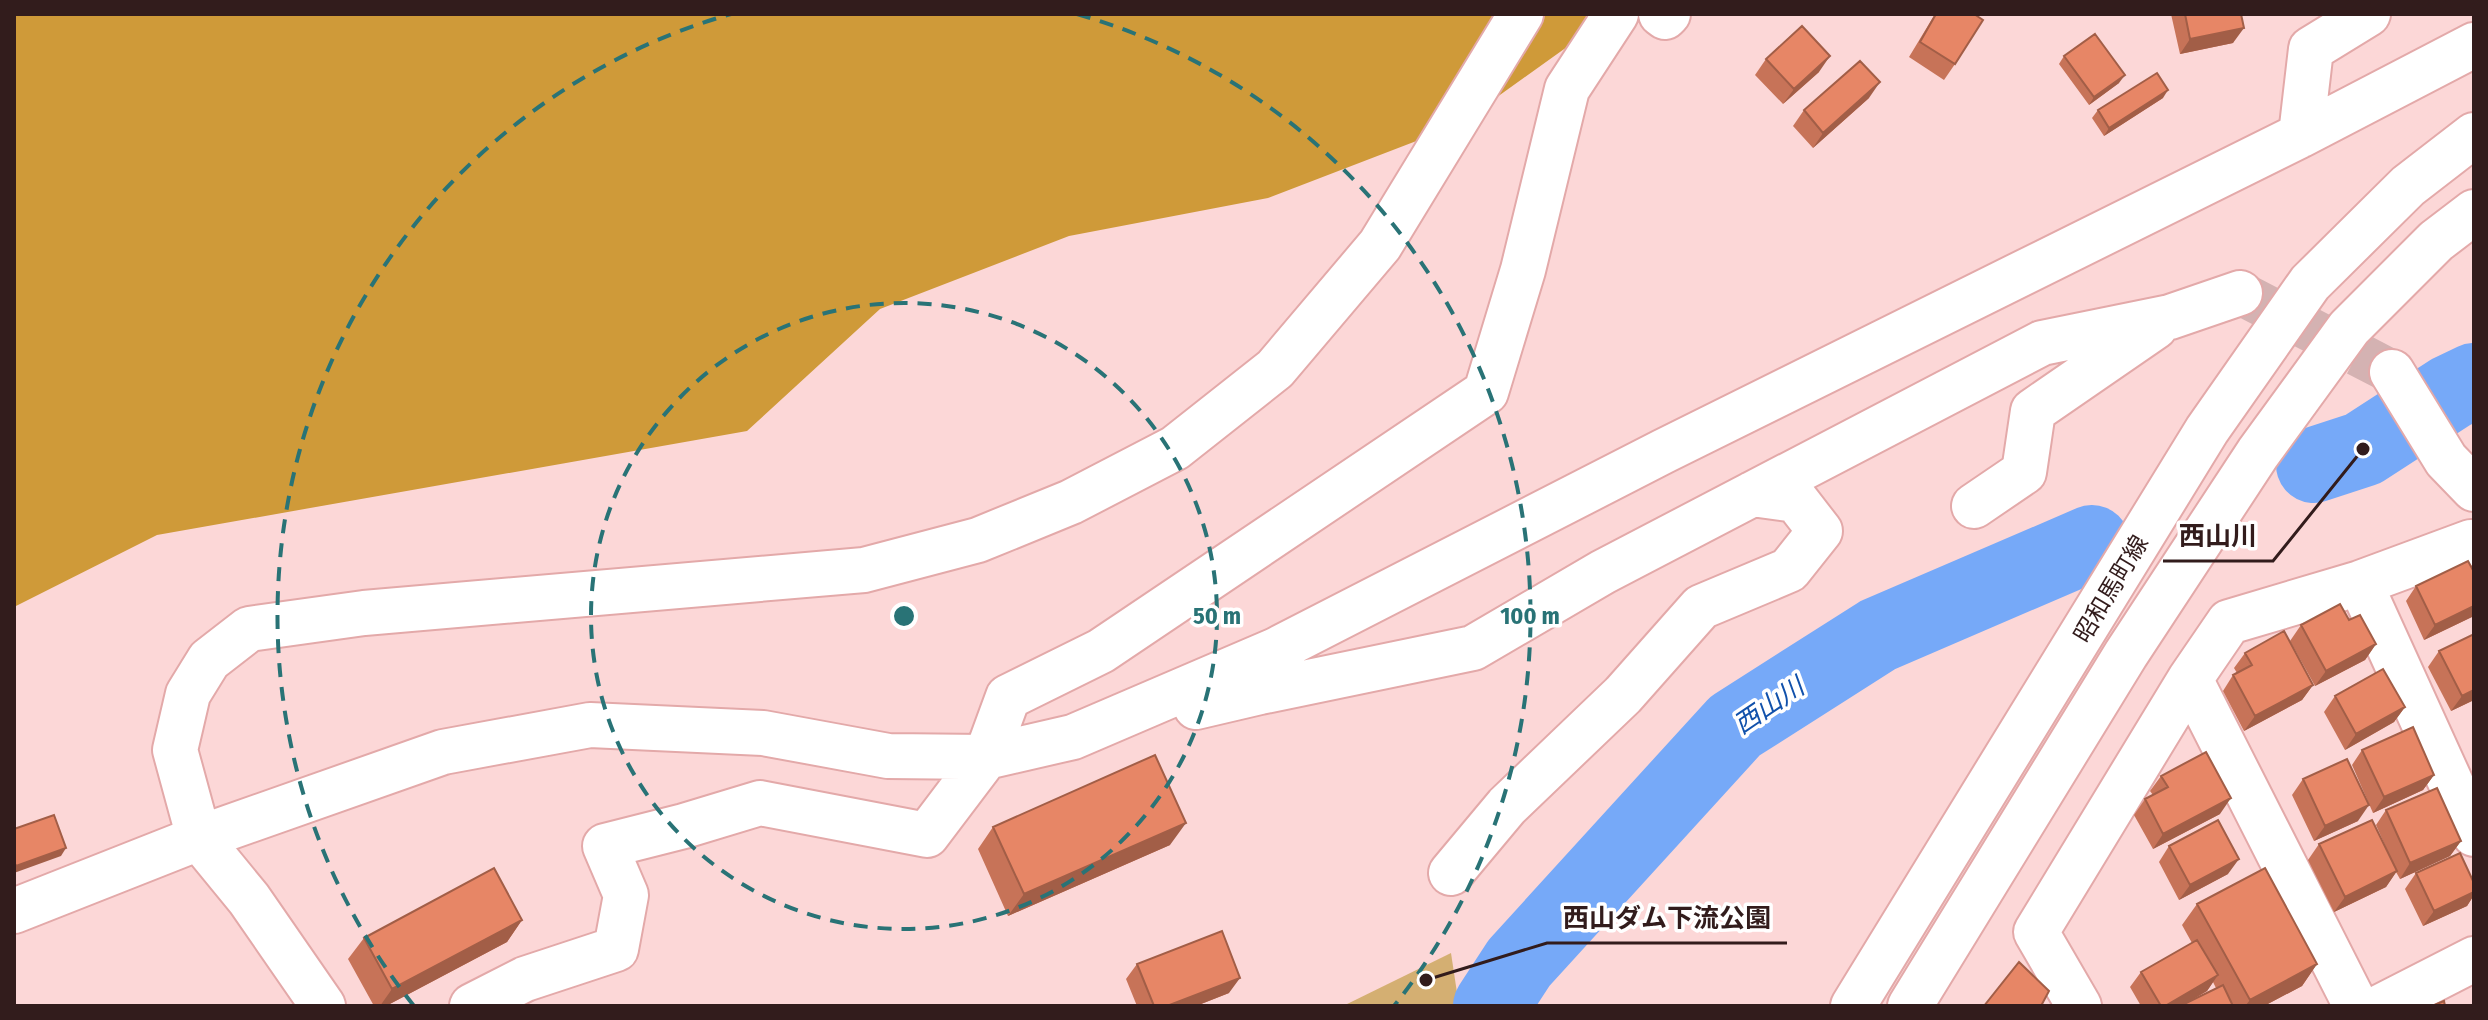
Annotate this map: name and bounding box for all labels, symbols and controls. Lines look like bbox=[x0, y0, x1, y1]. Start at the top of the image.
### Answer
callout: 西山川 bbox=[2163, 511, 2273, 561]
text: 西山川 bbox=[2179, 521, 2257, 552]
street label: 昭和馬町線 bbox=[2068, 530, 2154, 648]
centre of rings bbox=[890, 602, 918, 630]
text: 50 m bbox=[1193, 602, 1241, 630]
text: 100 m bbox=[1500, 602, 1560, 630]
water label: 西山川 bbox=[1728, 670, 1812, 741]
callout: 西山ダム下流公園 bbox=[1547, 893, 1787, 943]
text: 西山ダム下流公園 bbox=[1563, 903, 1771, 934]

